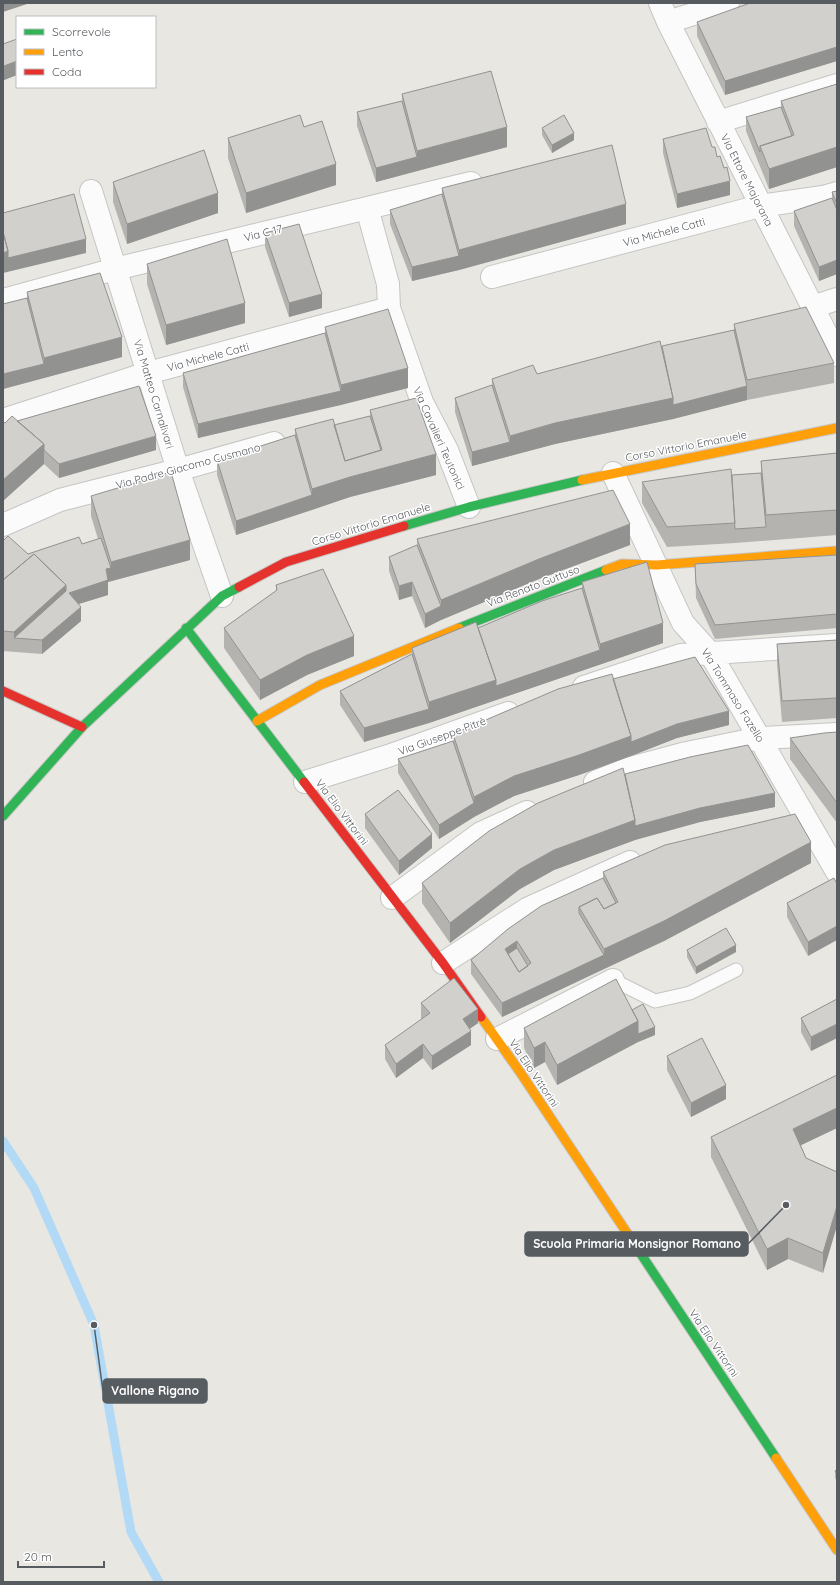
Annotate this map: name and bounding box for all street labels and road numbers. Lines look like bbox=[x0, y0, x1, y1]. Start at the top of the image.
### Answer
street label: Via Ettore Majorana bbox=[718, 131, 776, 229]
street label: Via Michele Catti bbox=[621, 214, 707, 250]
street label: Via C 17 bbox=[242, 221, 284, 245]
street label: Via Matteo Carnalivari bbox=[131, 338, 177, 450]
street label: Via Michele Catti bbox=[165, 339, 251, 375]
street label: Via Cavalieri Teutonici bbox=[410, 384, 468, 492]
street label: Corso Vittorio Emanuele bbox=[624, 427, 748, 465]
street label: Via Padre Giacomo Cusmano bbox=[114, 440, 262, 492]
street label: Corso Vittorio Emanuele bbox=[310, 499, 432, 549]
street label: Via Renato Guttuso bbox=[484, 562, 582, 610]
street label: Via Tommaso Fazello bbox=[698, 645, 768, 745]
street label: Via Giuseppe Pitrè bbox=[396, 714, 488, 758]
street label: Via Elio Vittorini bbox=[313, 776, 371, 848]
street label: Via Elio Vittorini bbox=[506, 1036, 562, 1110]
street label: Via Elio Vittorini bbox=[686, 1306, 742, 1380]

